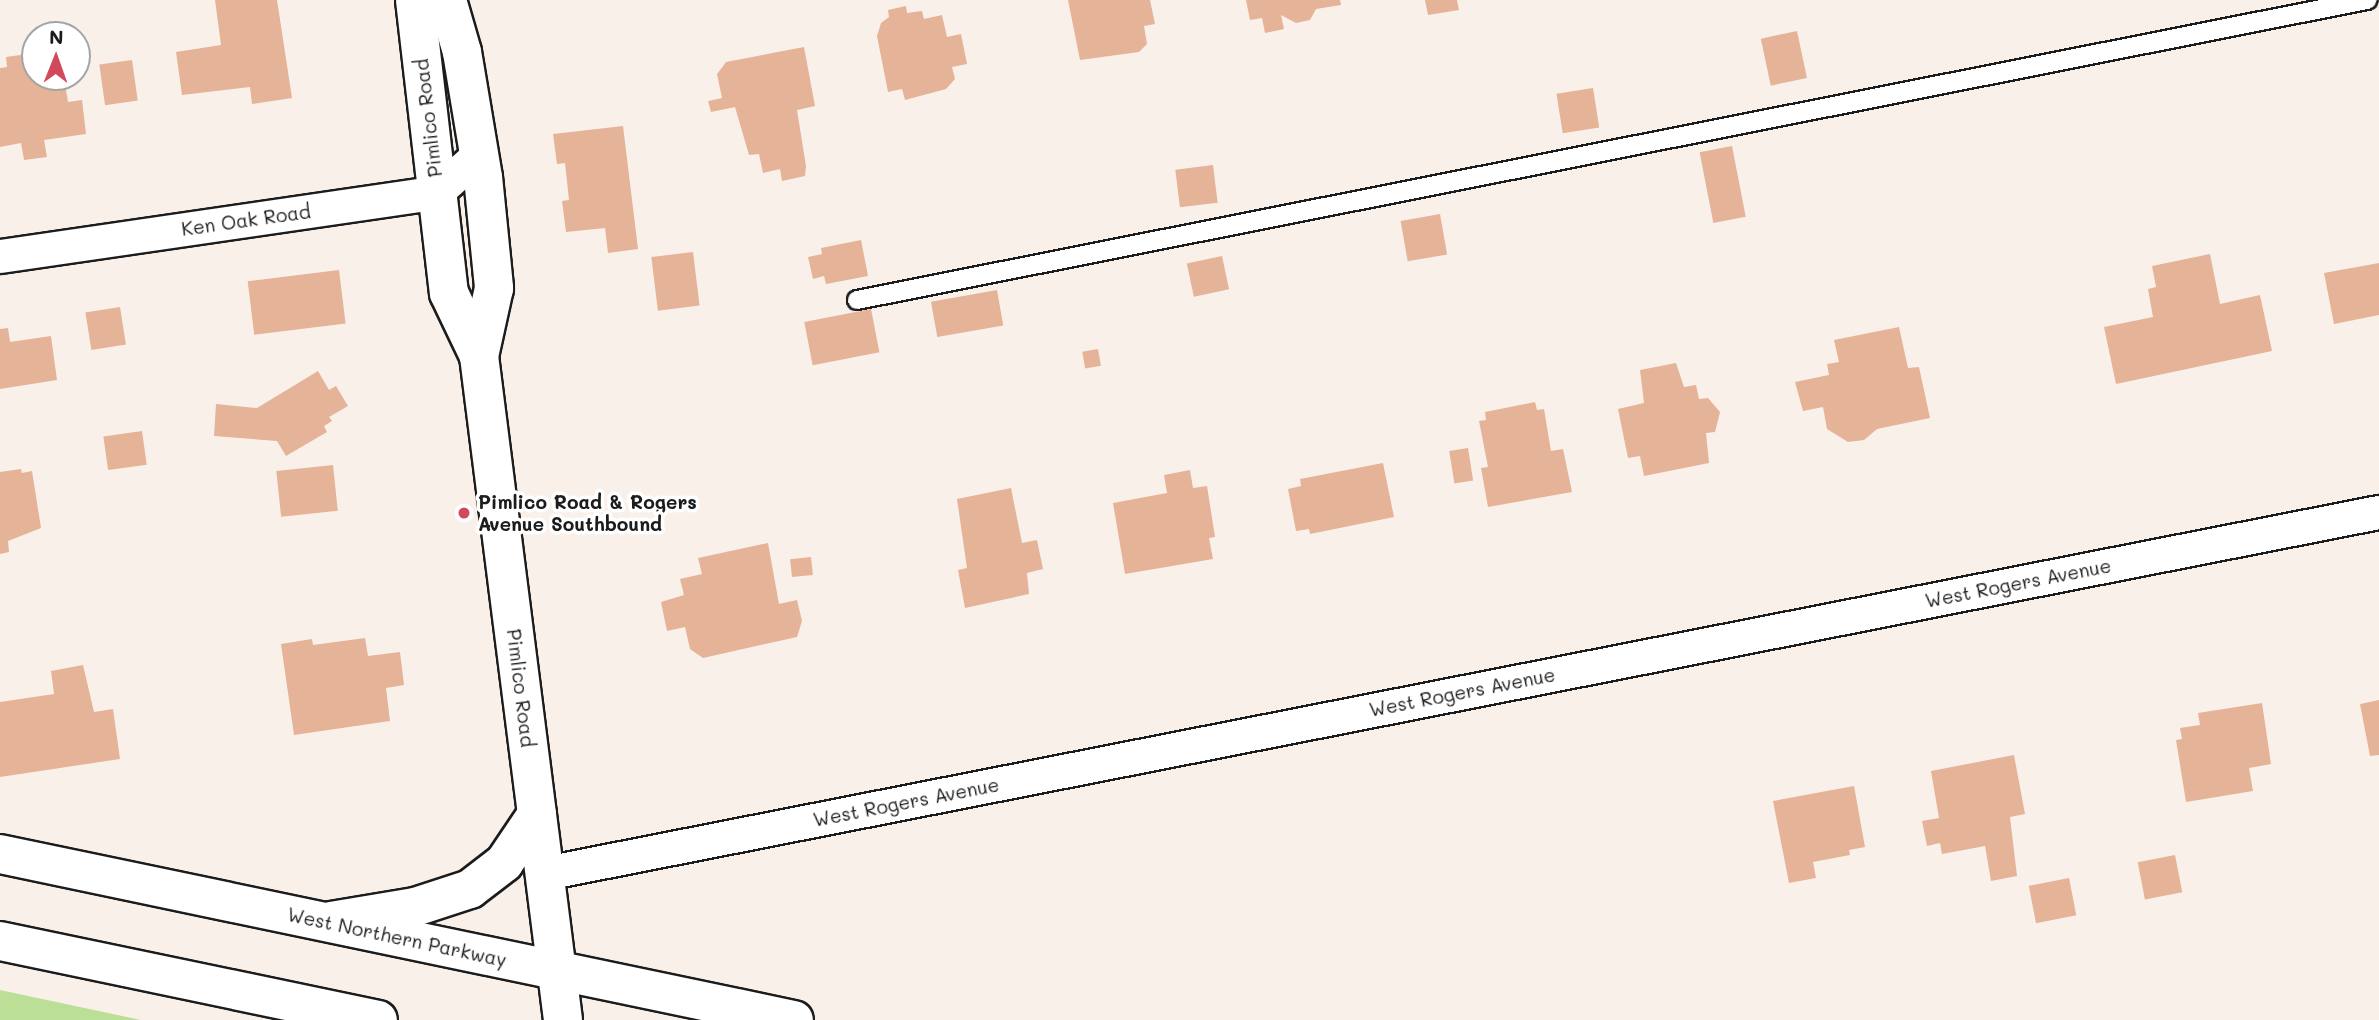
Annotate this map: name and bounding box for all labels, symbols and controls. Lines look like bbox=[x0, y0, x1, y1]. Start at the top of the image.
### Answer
north arrow bbox=[21, 21, 91, 91]
text: N bbox=[49, 24, 64, 49]
street label: Pimlico Road bbox=[409, 58, 447, 178]
street label: Ken Oak Road bbox=[180, 200, 312, 240]
place label: Pimlico Road & Rogers Avenue Southbound bbox=[478, 491, 697, 535]
marker: Pimlico Road & Rogers Avenue Southbound bbox=[456, 505, 472, 521]
street label: West Rogers Avenue bbox=[1923, 554, 2113, 612]
street label: Pimlico Road bbox=[502, 628, 540, 748]
street label: West Rogers Avenue bbox=[1367, 663, 1557, 721]
street label: West Rogers Avenue bbox=[811, 773, 1001, 831]
street label: West Northern Parkway bbox=[285, 903, 509, 971]

